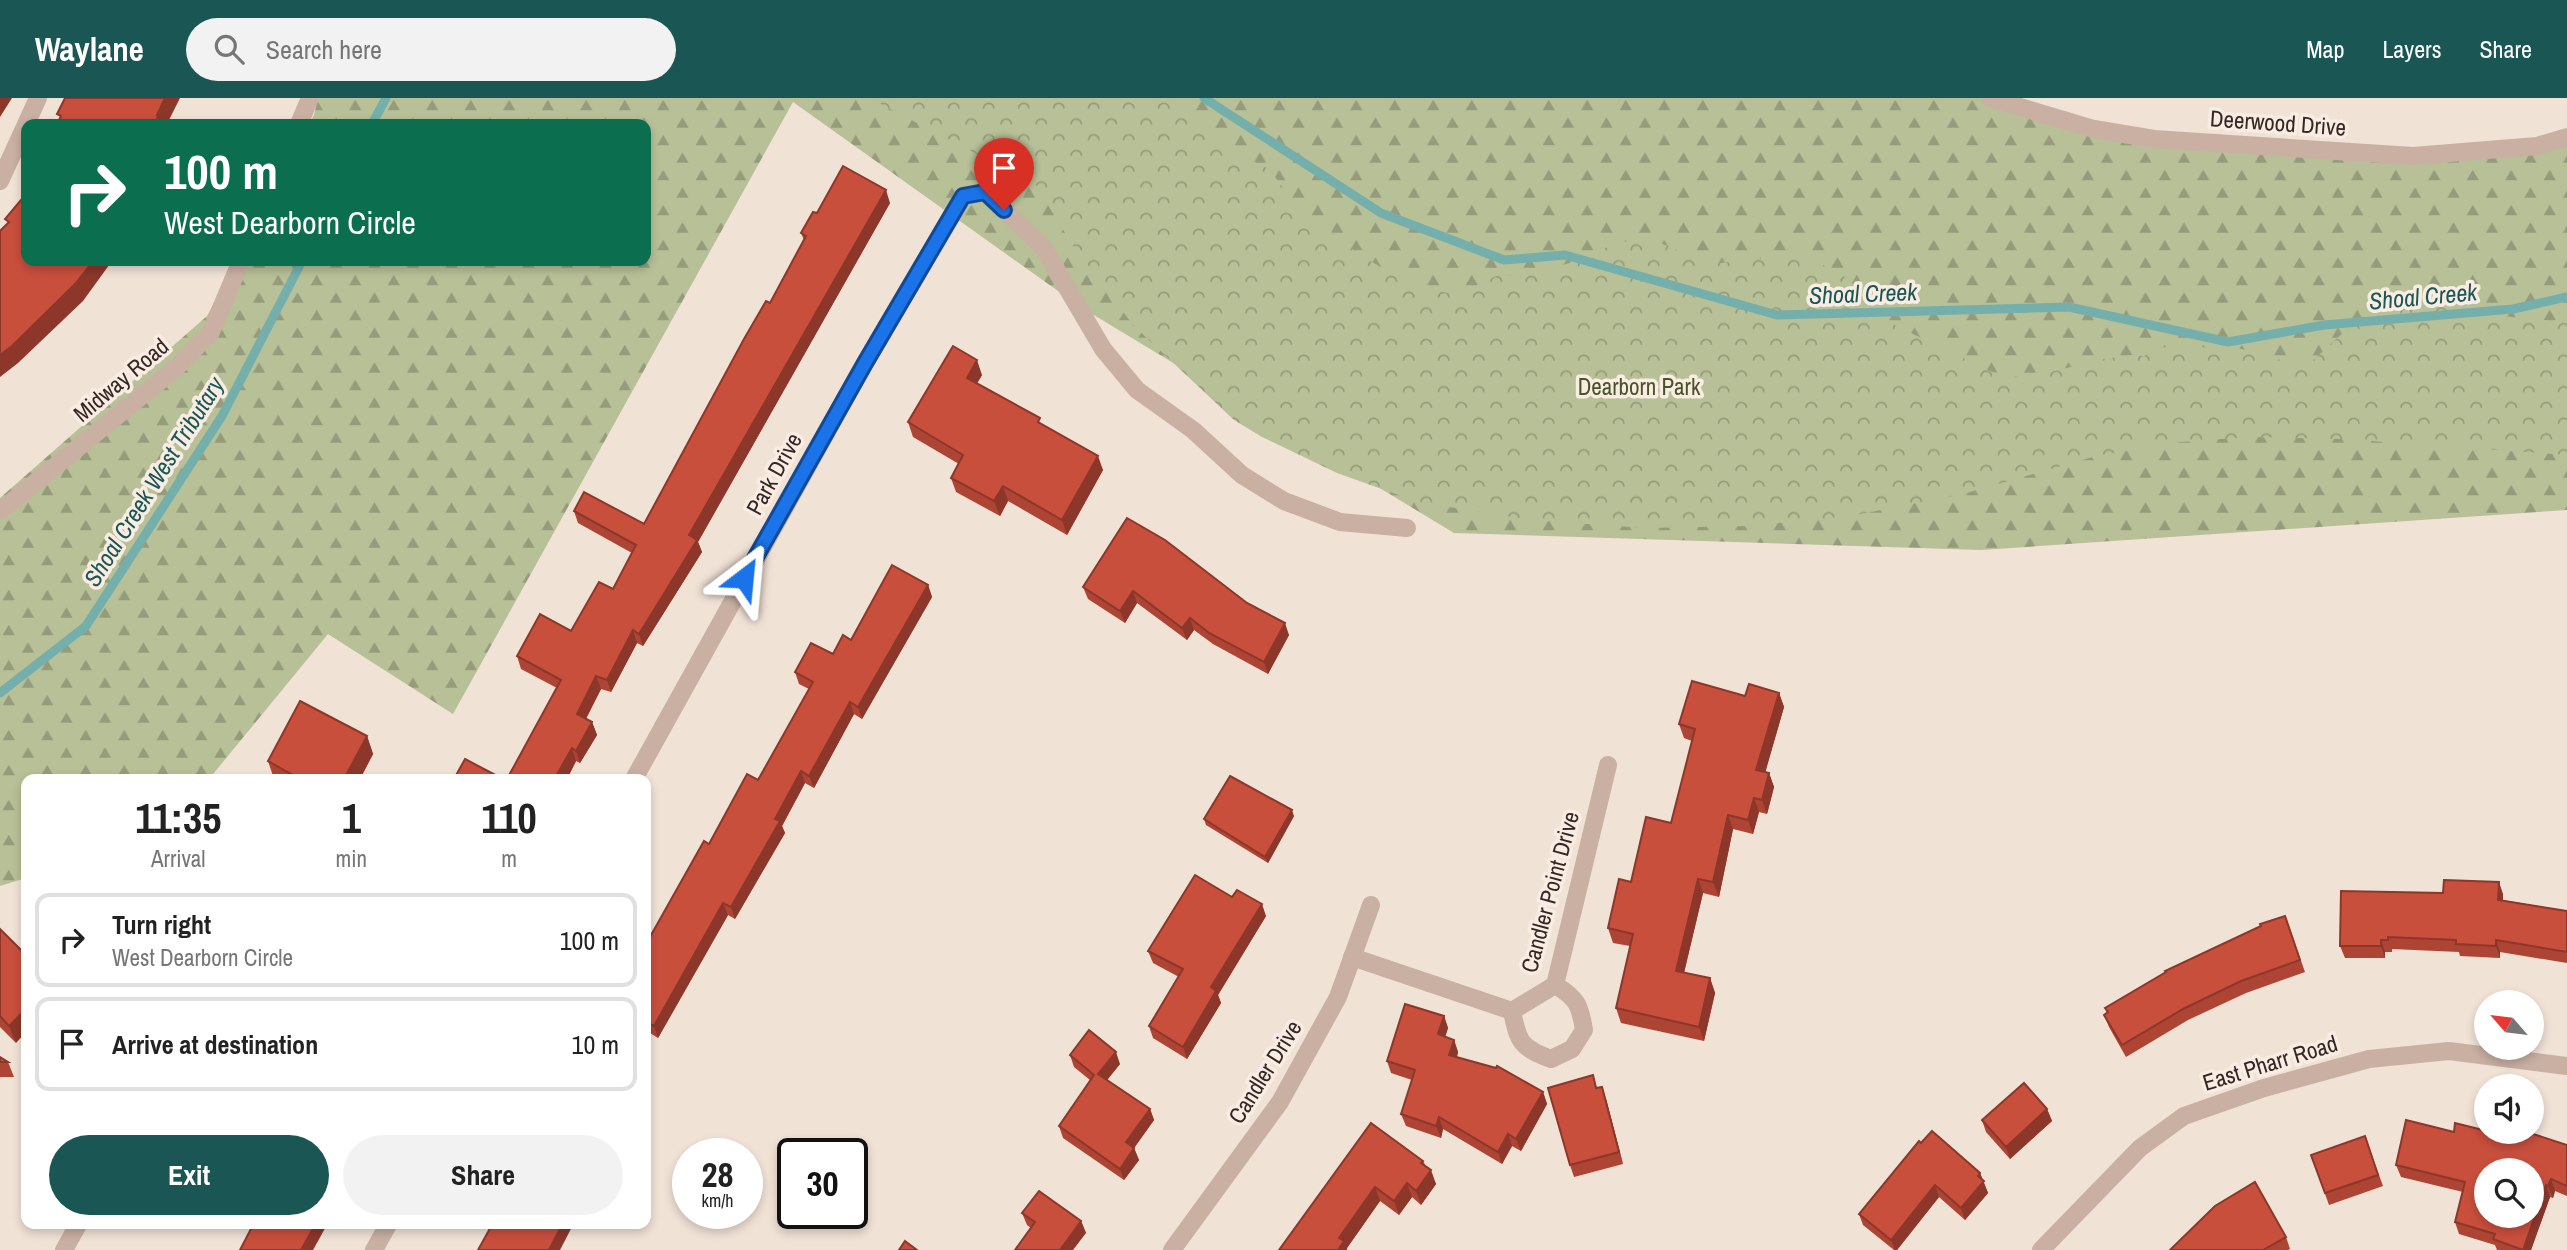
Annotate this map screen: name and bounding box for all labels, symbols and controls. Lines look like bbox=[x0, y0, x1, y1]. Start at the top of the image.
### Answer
search box bbox=[186, 18, 676, 81]
text: Waylane bbox=[35, 27, 144, 71]
icon: search bbox=[210, 30, 248, 68]
text: Search here bbox=[266, 32, 382, 67]
text: Map bbox=[2306, 33, 2344, 65]
text: Layers bbox=[2382, 33, 2441, 65]
text: Share bbox=[2479, 33, 2532, 65]
street label: Deerwood Drive bbox=[2209, 102, 2347, 143]
text: 100 m bbox=[164, 138, 278, 204]
pin bbox=[974, 138, 1034, 210]
icon: right bbox=[49, 147, 140, 238]
icon: arrive bbox=[985, 149, 1023, 187]
text: West Dearborn Circle bbox=[164, 201, 416, 244]
water label: Shoal Creek bbox=[1808, 275, 1919, 311]
water label: Shoal Creek bbox=[2368, 275, 2479, 317]
street label: Midway Road bbox=[67, 331, 175, 429]
water label: Shoal Creek West Tributary bbox=[76, 370, 231, 592]
park label: Dearborn Park bbox=[1578, 371, 1701, 402]
street label: Park Drive bbox=[738, 427, 809, 520]
position arrow bbox=[707, 541, 781, 615]
text: 11:35 bbox=[135, 790, 221, 846]
text: 1 bbox=[342, 790, 361, 846]
text: 110 bbox=[481, 790, 537, 846]
street label: Candler Point Drive bbox=[1513, 808, 1586, 976]
text: Arrival bbox=[151, 843, 206, 874]
text: min bbox=[336, 843, 367, 874]
text: m bbox=[501, 843, 517, 874]
text: Turn right bbox=[112, 907, 211, 942]
icon: right bbox=[53, 921, 91, 959]
text: 100 m bbox=[560, 923, 619, 958]
text: West Dearborn Circle bbox=[112, 942, 293, 973]
north arrow bbox=[2474, 990, 2544, 1060]
map controls bbox=[2474, 990, 2544, 1228]
street label: Candler Drive bbox=[1221, 1014, 1309, 1129]
icon: arrive bbox=[53, 1025, 91, 1063]
text: Arrive at destination bbox=[112, 1027, 318, 1062]
text: 10 m bbox=[572, 1027, 619, 1062]
street label: East Pharr Road bbox=[2199, 1027, 2341, 1098]
button: sound bbox=[2474, 1074, 2544, 1144]
button: Exit bbox=[49, 1135, 329, 1215]
button: Share bbox=[343, 1135, 623, 1215]
speed limit sign: 30 bbox=[777, 1138, 868, 1229]
text: 28 bbox=[702, 1151, 733, 1198]
button: search bbox=[2474, 1158, 2544, 1228]
text: km/h bbox=[702, 1188, 734, 1213]

